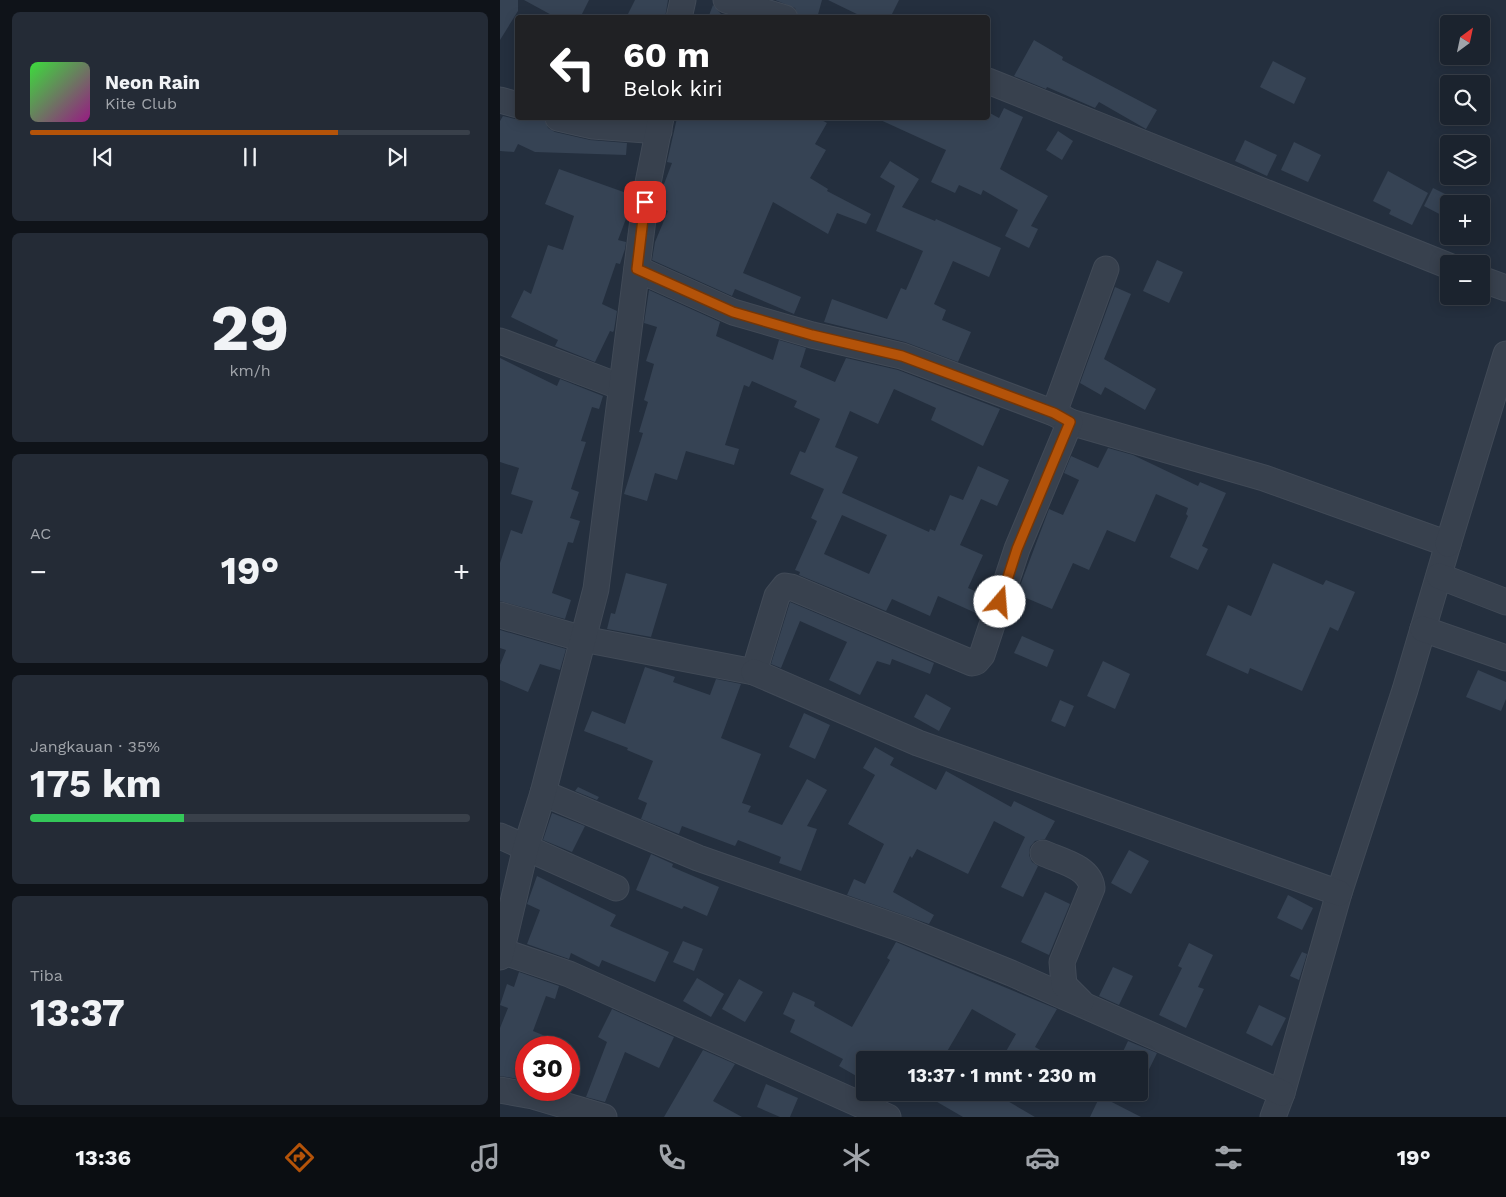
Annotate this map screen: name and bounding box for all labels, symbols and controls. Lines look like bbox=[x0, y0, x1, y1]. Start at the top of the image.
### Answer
north arrow bbox=[1440, 15, 1490, 65]
map controls bbox=[1440, 15, 1490, 305]
text: 60 m bbox=[623, 34, 710, 76]
icon: left bbox=[540, 35, 605, 100]
text: Neon Rain bbox=[105, 71, 200, 94]
button: search bbox=[1440, 75, 1490, 125]
text: Belok kiri bbox=[623, 76, 723, 101]
text: Kite Club bbox=[105, 94, 177, 113]
button: layers bbox=[1440, 135, 1490, 185]
icon: previous bbox=[89, 143, 117, 171]
icon: pause bbox=[236, 143, 264, 171]
icon: next bbox=[383, 143, 411, 171]
pin bbox=[624, 181, 666, 223]
icon: arrive bbox=[631, 188, 659, 216]
button: + bbox=[1440, 195, 1490, 245]
button: − bbox=[1440, 255, 1490, 305]
text: 29 bbox=[211, 290, 289, 366]
text: km/h bbox=[229, 361, 271, 380]
text: AC bbox=[30, 524, 51, 543]
text: 19° bbox=[221, 549, 279, 593]
text: − bbox=[30, 555, 47, 588]
text: + bbox=[453, 555, 470, 588]
position arrow bbox=[973, 575, 1025, 627]
text: Jangkauan · 35% bbox=[30, 737, 160, 756]
text: 175 km bbox=[30, 762, 161, 806]
text: Tiba bbox=[30, 966, 63, 985]
text: 13:37 bbox=[30, 991, 125, 1035]
speed limit sign: 30 bbox=[515, 1036, 580, 1101]
text: 13:37 · 1 mnt · 230 m bbox=[908, 1064, 1096, 1087]
icon: directions bbox=[282, 1140, 317, 1175]
icon: music bbox=[468, 1140, 503, 1175]
icon: phone bbox=[654, 1140, 689, 1175]
icon: climate bbox=[839, 1140, 874, 1175]
icon: car bbox=[1025, 1140, 1060, 1175]
icon: filters bbox=[1211, 1140, 1246, 1175]
text: 13:36 bbox=[75, 1145, 131, 1170]
text: 19° bbox=[1397, 1145, 1431, 1170]

